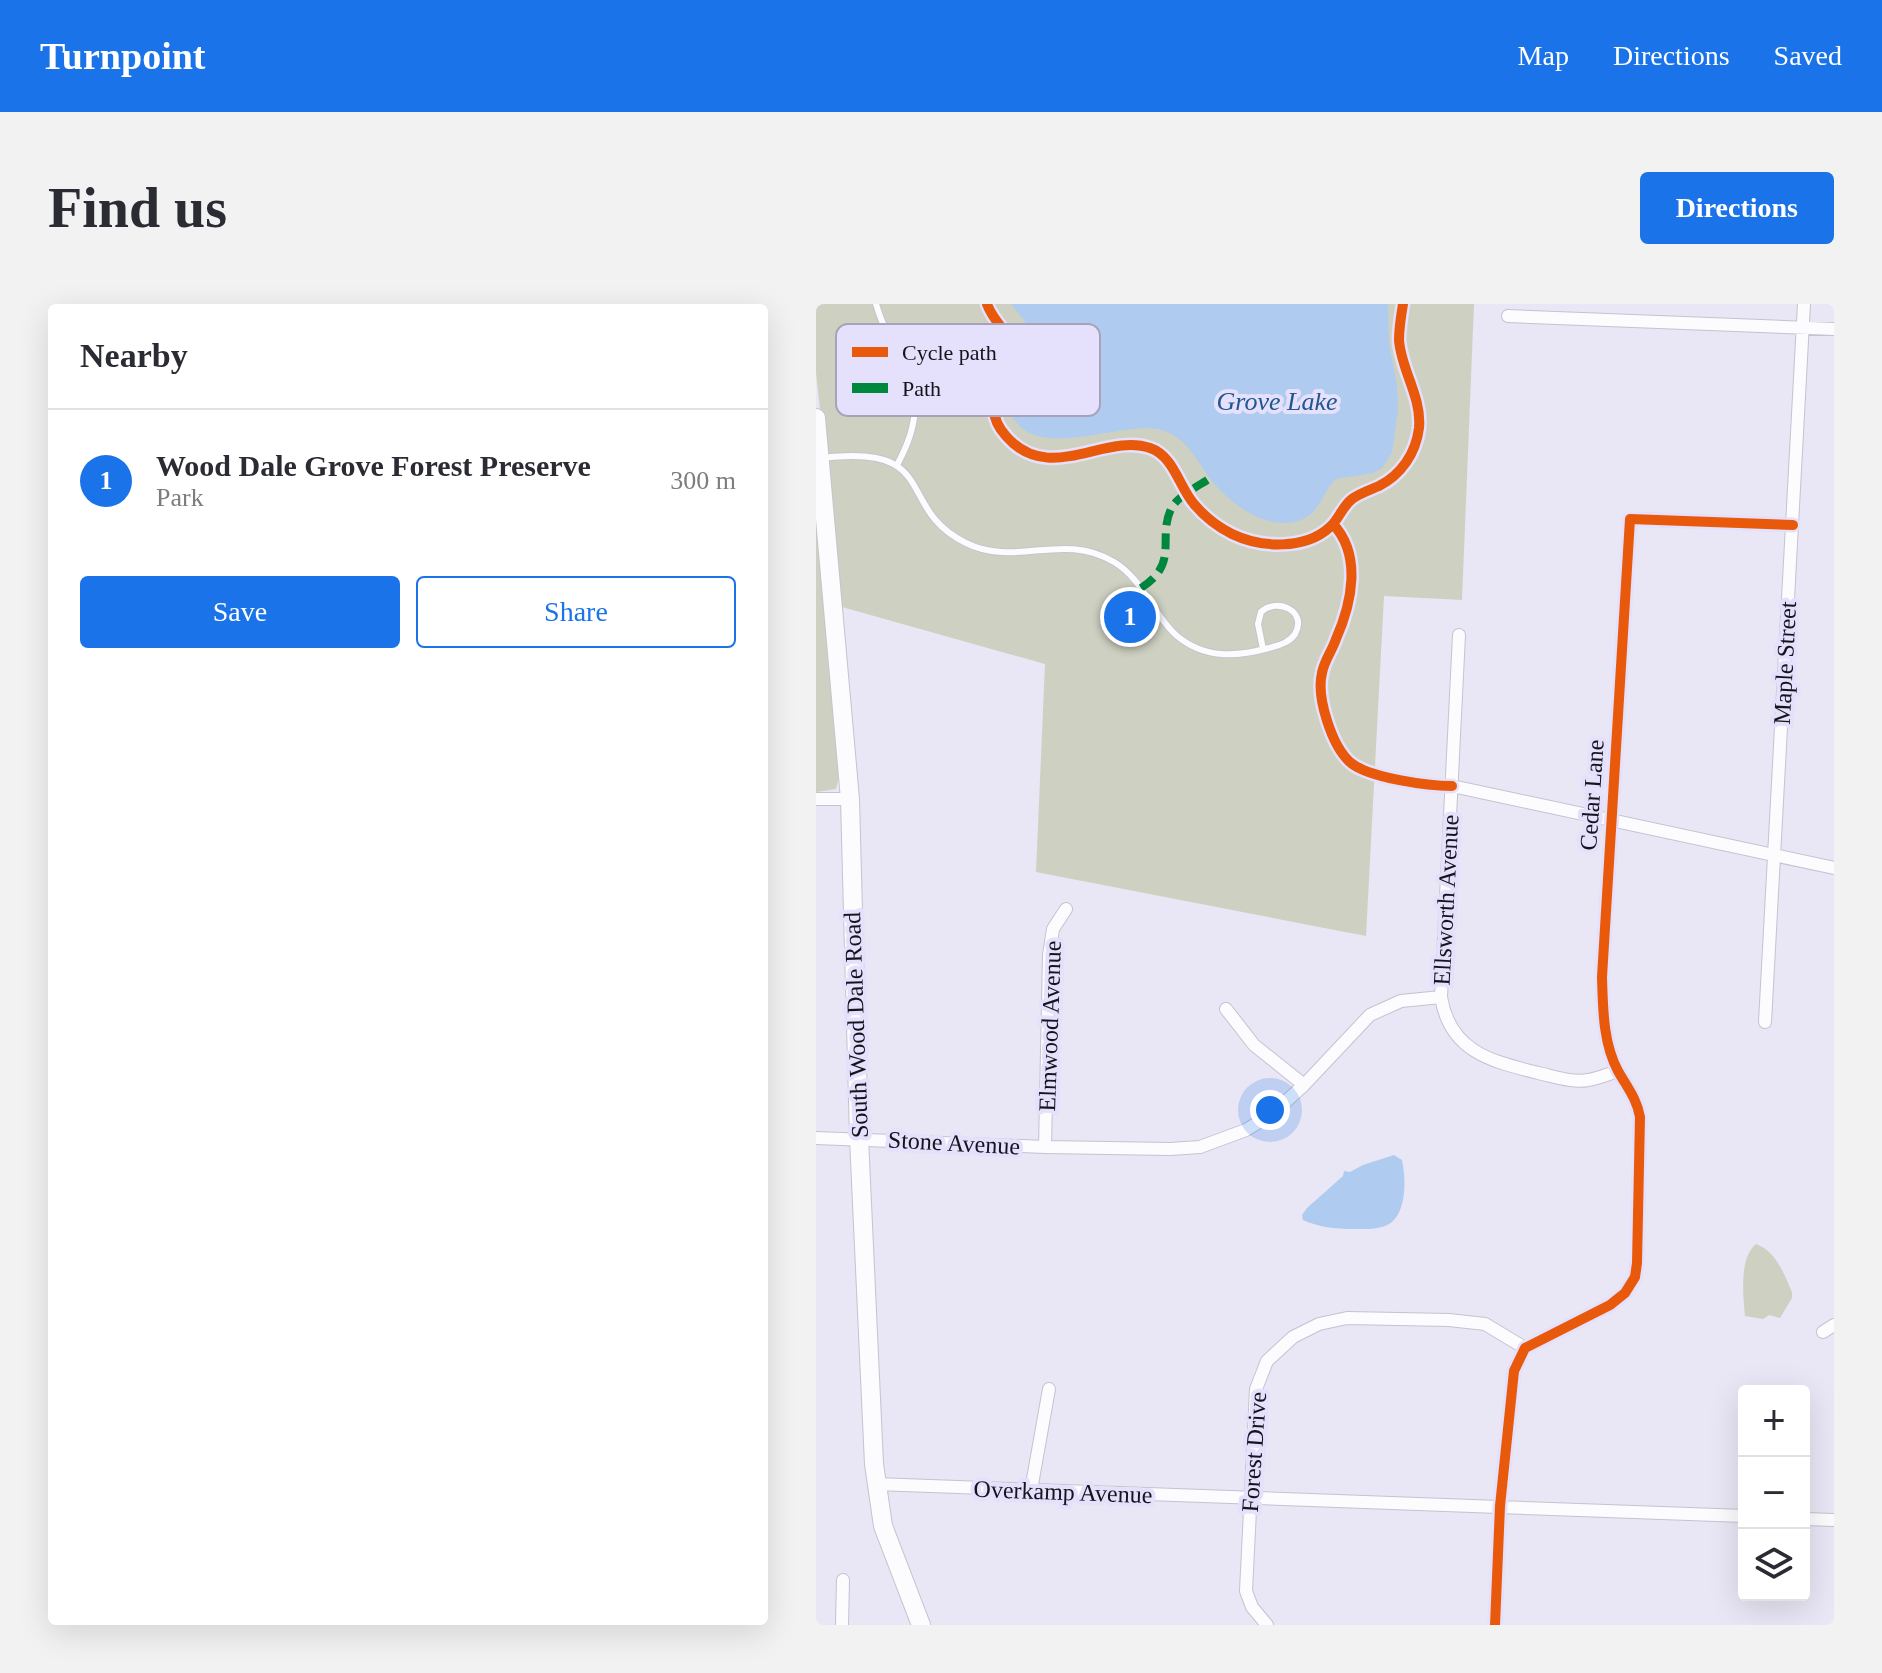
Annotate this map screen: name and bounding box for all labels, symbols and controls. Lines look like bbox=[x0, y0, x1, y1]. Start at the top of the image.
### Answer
text: Turnpoint bbox=[40, 35, 205, 77]
text: Map bbox=[1518, 40, 1569, 71]
text: Directions bbox=[1613, 40, 1730, 71]
text: Saved bbox=[1774, 40, 1842, 71]
button: Directions bbox=[1640, 172, 1834, 244]
text: Find us bbox=[48, 177, 227, 239]
legend bbox=[836, 324, 1100, 416]
text: Nearby bbox=[80, 337, 188, 374]
text: Cycle path bbox=[902, 340, 997, 365]
text: Path bbox=[902, 376, 941, 401]
water label: Grove Lake bbox=[1216, 387, 1338, 416]
text: Wood Dale Grove Forest Preserve bbox=[156, 449, 591, 482]
text: 1 bbox=[100, 466, 113, 495]
text: 300 m bbox=[670, 466, 736, 495]
text: Park bbox=[156, 483, 204, 512]
button: Save bbox=[80, 576, 400, 648]
button: Share bbox=[416, 576, 736, 648]
pin: 1 bbox=[1104, 587, 1156, 647]
street label: Maple Street bbox=[1769, 600, 1801, 725]
street label: Cedar Lane bbox=[1575, 739, 1609, 851]
street label: Ellsworth Avenue bbox=[1429, 814, 1463, 986]
street label: South Wood Dale Road bbox=[839, 911, 873, 1139]
street label: Elmwood Avenue bbox=[1034, 940, 1066, 1112]
your location bbox=[1250, 1090, 1290, 1130]
street label: Stone Avenue bbox=[887, 1127, 1021, 1159]
map controls bbox=[1738, 1385, 1810, 1601]
button: + bbox=[1738, 1385, 1810, 1457]
street label: Forest Drive bbox=[1237, 1391, 1271, 1513]
button: − bbox=[1738, 1457, 1810, 1529]
street label: Overkamp Avenue bbox=[973, 1476, 1153, 1508]
button: layers bbox=[1738, 1529, 1810, 1601]

